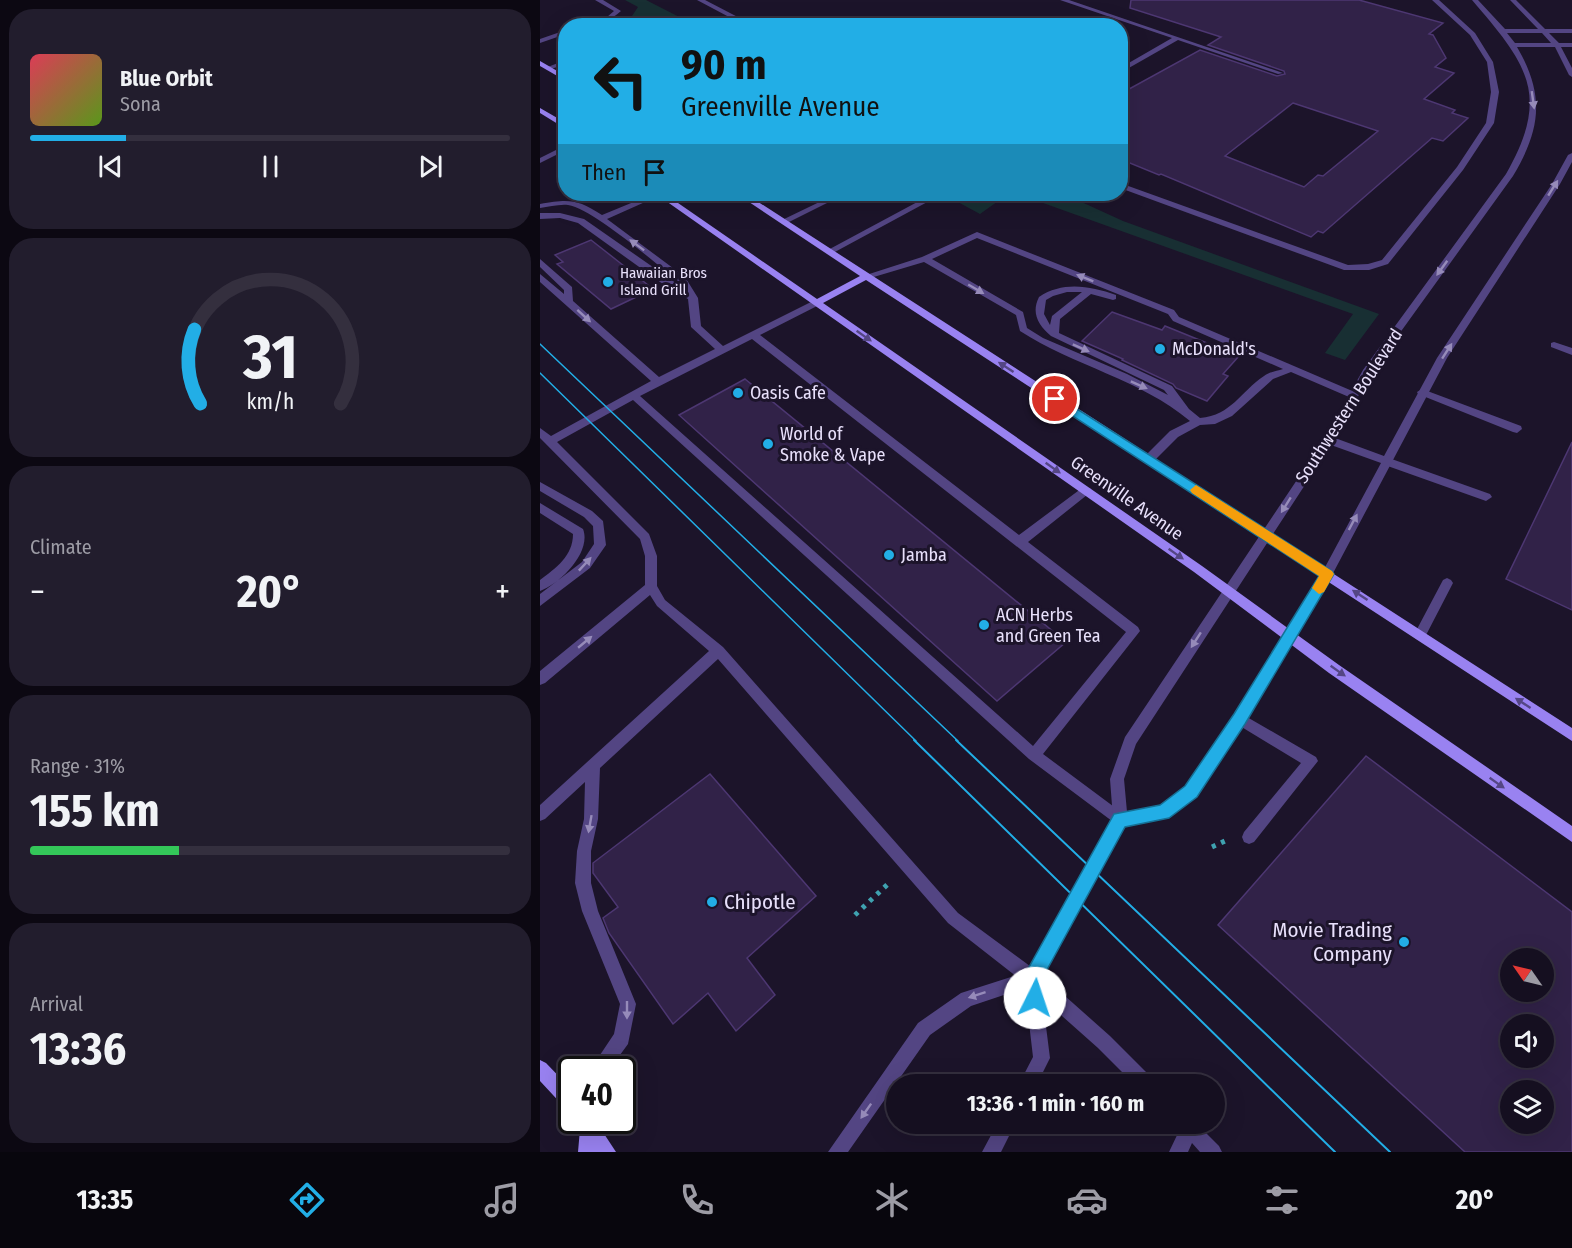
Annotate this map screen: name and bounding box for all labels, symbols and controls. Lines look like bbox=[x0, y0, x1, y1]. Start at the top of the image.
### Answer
text: 90 m bbox=[681, 40, 766, 90]
icon: left bbox=[582, 42, 660, 120]
text: Blue Orbit bbox=[120, 65, 213, 92]
text: Greenville Avenue bbox=[681, 91, 880, 123]
one-way arrow bbox=[1528, 91, 1538, 110]
text: Sona bbox=[120, 92, 161, 116]
icon: previous bbox=[94, 150, 127, 183]
icon: pause bbox=[254, 150, 287, 183]
icon: next bbox=[414, 150, 447, 183]
icon: arrive bbox=[638, 156, 671, 189]
text: Then bbox=[582, 159, 626, 186]
one-way arrow bbox=[1548, 180, 1559, 196]
one-way arrow bbox=[630, 240, 645, 252]
one-way arrow bbox=[1436, 260, 1448, 276]
place label: Hawaiian Bros Island Grill bbox=[620, 264, 707, 299]
one-way arrow bbox=[1076, 273, 1094, 283]
marker: Hawaiian Bros Island Grill bbox=[601, 275, 615, 289]
one-way arrow bbox=[968, 283, 984, 294]
one-way arrow bbox=[576, 309, 591, 322]
text: 31 bbox=[242, 321, 297, 396]
street label: Southwestern Boulevard bbox=[1291, 324, 1407, 488]
one-way arrow bbox=[855, 330, 871, 342]
place label: McDonald's bbox=[1172, 338, 1256, 360]
marker: McDonald's bbox=[1153, 342, 1167, 356]
one-way arrow bbox=[1441, 343, 1452, 359]
one-way arrow bbox=[1073, 344, 1090, 353]
one-way arrow bbox=[998, 361, 1014, 372]
pin bbox=[1029, 373, 1080, 424]
one-way arrow bbox=[1130, 381, 1147, 390]
place label: Oasis Cafe bbox=[750, 382, 826, 404]
icon: arrive bbox=[1038, 382, 1071, 415]
marker: Oasis Cafe bbox=[731, 386, 745, 400]
text: km/h bbox=[246, 390, 294, 416]
place label: World of Smoke & Vape bbox=[780, 423, 886, 466]
marker: World of Smoke & Vape bbox=[761, 437, 775, 451]
street label: Greenville Avenue bbox=[1066, 451, 1188, 545]
one-way arrow bbox=[1045, 462, 1061, 474]
one-way arrow bbox=[1281, 497, 1292, 513]
one-way arrow bbox=[1348, 513, 1358, 530]
text: Climate bbox=[30, 535, 92, 559]
place label: Jamba bbox=[901, 544, 947, 566]
marker: Jamba bbox=[882, 548, 896, 562]
one-way arrow bbox=[1167, 548, 1183, 560]
one-way arrow bbox=[578, 556, 592, 571]
text: 20° bbox=[237, 565, 303, 619]
text: − bbox=[30, 572, 45, 612]
text: + bbox=[495, 572, 510, 612]
one-way arrow bbox=[1352, 590, 1368, 601]
place label: ACN Herbs and Green Tea bbox=[996, 604, 1101, 647]
marker: ACN Herbs and Green Tea bbox=[977, 618, 991, 632]
one-way arrow bbox=[1190, 631, 1202, 647]
one-way arrow bbox=[577, 635, 593, 648]
one-way arrow bbox=[1329, 665, 1345, 677]
one-way arrow bbox=[1515, 697, 1531, 708]
text: Range · 31% bbox=[30, 754, 125, 778]
one-way arrow bbox=[1489, 777, 1505, 789]
text: 155 km bbox=[30, 784, 160, 838]
one-way arrow bbox=[585, 815, 594, 834]
place label: Chipotle bbox=[724, 889, 796, 915]
marker: Chipotle bbox=[705, 895, 719, 909]
place label: Movie Trading Company bbox=[1273, 917, 1393, 967]
marker: Movie Trading Company bbox=[1397, 935, 1411, 949]
north arrow bbox=[1500, 948, 1554, 1002]
map controls bbox=[1500, 948, 1554, 1134]
position arrow bbox=[1003, 966, 1067, 1030]
one-way arrow bbox=[968, 991, 986, 1001]
text: Arrival bbox=[30, 992, 83, 1016]
one-way arrow bbox=[622, 1001, 632, 1020]
button: sound bbox=[1500, 1014, 1554, 1068]
text: 13:36 bbox=[30, 1022, 126, 1076]
speed limit sign: 40 bbox=[558, 1056, 636, 1134]
button: layers bbox=[1500, 1080, 1554, 1134]
text: 13:36 · 1 min · 160 m bbox=[967, 1090, 1144, 1117]
one-way arrow bbox=[860, 1103, 872, 1119]
icon: directions bbox=[286, 1179, 328, 1221]
icon: music bbox=[481, 1179, 523, 1221]
icon: phone bbox=[676, 1179, 718, 1221]
icon: climate bbox=[871, 1179, 913, 1221]
icon: car bbox=[1066, 1179, 1108, 1221]
icon: filters bbox=[1261, 1179, 1303, 1221]
text: 13:35 bbox=[76, 1184, 133, 1216]
text: 20° bbox=[1456, 1184, 1496, 1216]

